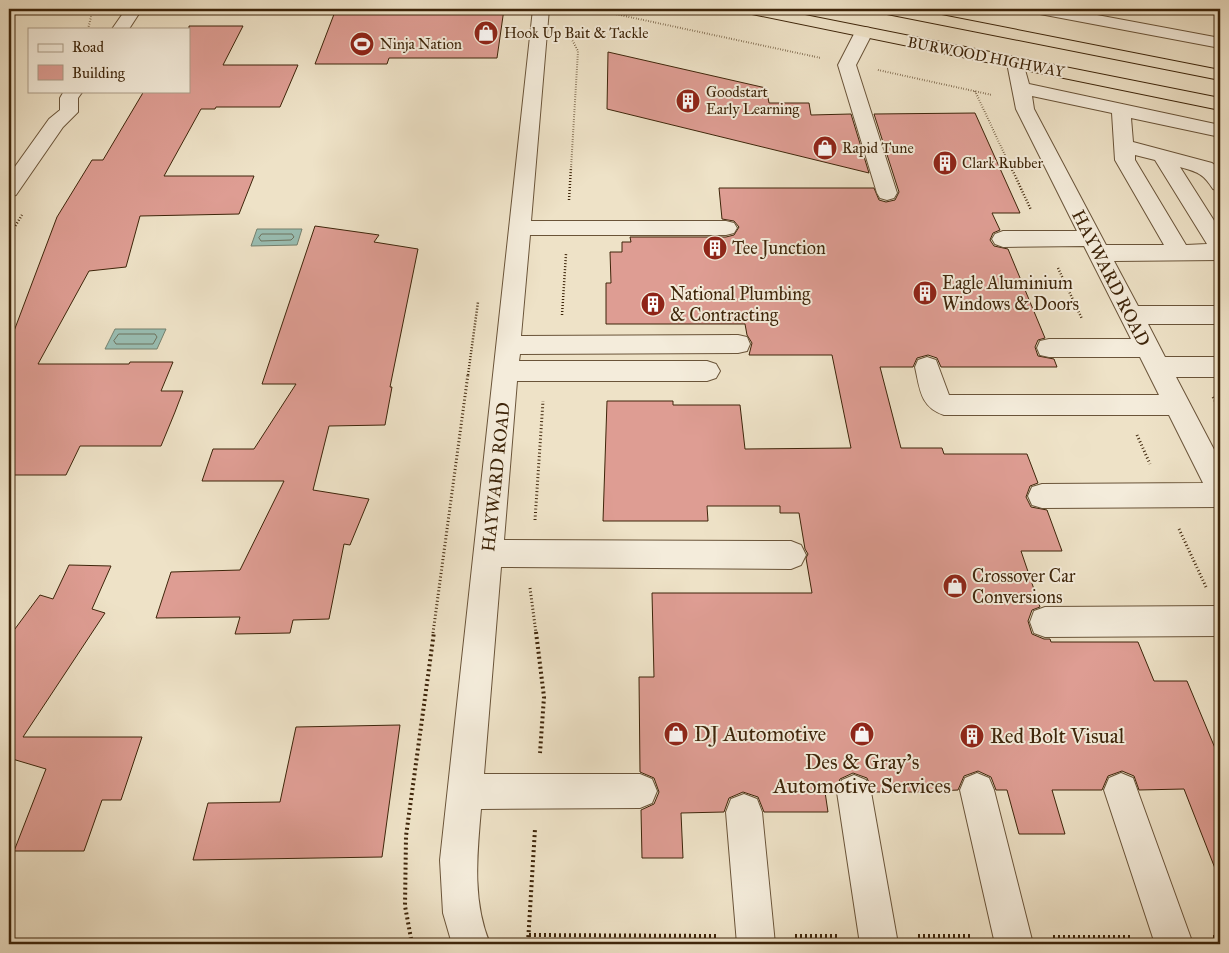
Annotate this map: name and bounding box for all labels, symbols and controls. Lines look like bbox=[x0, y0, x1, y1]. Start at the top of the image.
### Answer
shop icon: Hook Up Bait & Tackle bbox=[473, 20, 499, 46]
place label: Hook Up Bait & Tackle bbox=[504, 24, 649, 42]
legend bbox=[28, 28, 190, 92]
sports icon: Ninja Nation bbox=[349, 31, 375, 57]
street label: BURWOOD HIGHWAY bbox=[906, 33, 1066, 81]
place label: Ninja Nation bbox=[380, 35, 462, 53]
text: Road bbox=[72, 38, 104, 56]
text: Building bbox=[72, 64, 126, 82]
place label: Goodstart Early Learning bbox=[706, 83, 800, 118]
building icon: Goodstart Early Learning bbox=[675, 88, 701, 114]
shop icon: Rapid Tune bbox=[812, 135, 838, 161]
place label: Rapid Tune bbox=[842, 139, 914, 157]
building icon: Clark Rubber bbox=[932, 150, 958, 176]
place label: Clark Rubber bbox=[962, 154, 1044, 172]
street label: HAYWARD ROAD bbox=[1067, 206, 1155, 350]
building icon: Tee Junction bbox=[702, 235, 728, 261]
place label: Tee Junction bbox=[732, 237, 826, 260]
place label: Eagle Aluminium Windows & Doors bbox=[942, 272, 1079, 315]
building icon: Eagle Aluminium Windows & Doors bbox=[912, 280, 938, 306]
place label: National Plumbing & Contracting bbox=[670, 283, 811, 327]
building icon: National Plumbing & Contracting bbox=[640, 291, 666, 317]
street label: HAYWARD ROAD bbox=[477, 401, 515, 553]
place label: Crossover Car Conversions bbox=[972, 565, 1076, 608]
shop icon: Crossover Car Conversions bbox=[942, 573, 968, 599]
shop icon: DJ Automotive bbox=[663, 721, 689, 747]
place label: DJ Automotive bbox=[694, 721, 827, 747]
shop icon: Des & Gray's Automotive Services bbox=[849, 721, 875, 747]
building icon: Red Bolt Visual bbox=[959, 723, 985, 749]
place label: Red Bolt Visual bbox=[990, 723, 1125, 749]
place label: Des & Gray's Automotive Services bbox=[772, 749, 951, 799]

